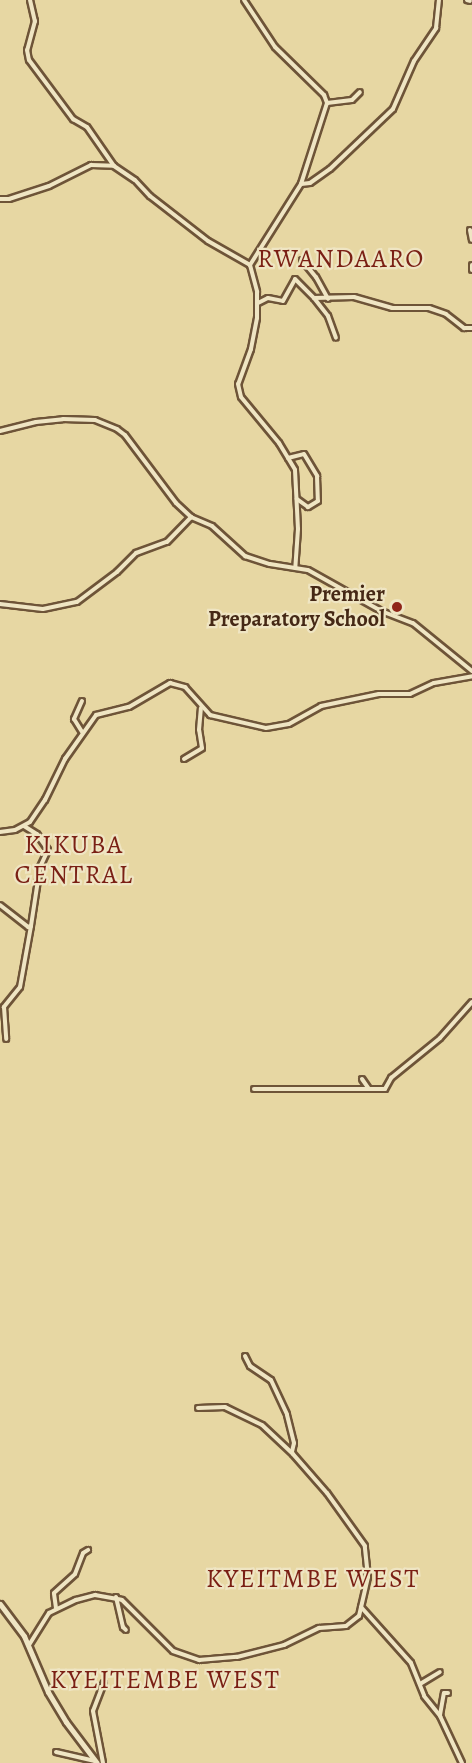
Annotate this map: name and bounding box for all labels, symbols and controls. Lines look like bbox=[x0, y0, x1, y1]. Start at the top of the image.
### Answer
district label: RWANDAARO bbox=[257, 243, 425, 275]
place label: Premier Preparatory School bbox=[208, 581, 385, 632]
marker: Premier Preparatory School bbox=[390, 600, 404, 614]
district label: KIKUBA CENTRAL bbox=[15, 829, 133, 891]
district label: KYEITMBE WEST bbox=[206, 1563, 420, 1595]
district label: KYEITEMBE WEST bbox=[50, 1664, 280, 1696]

